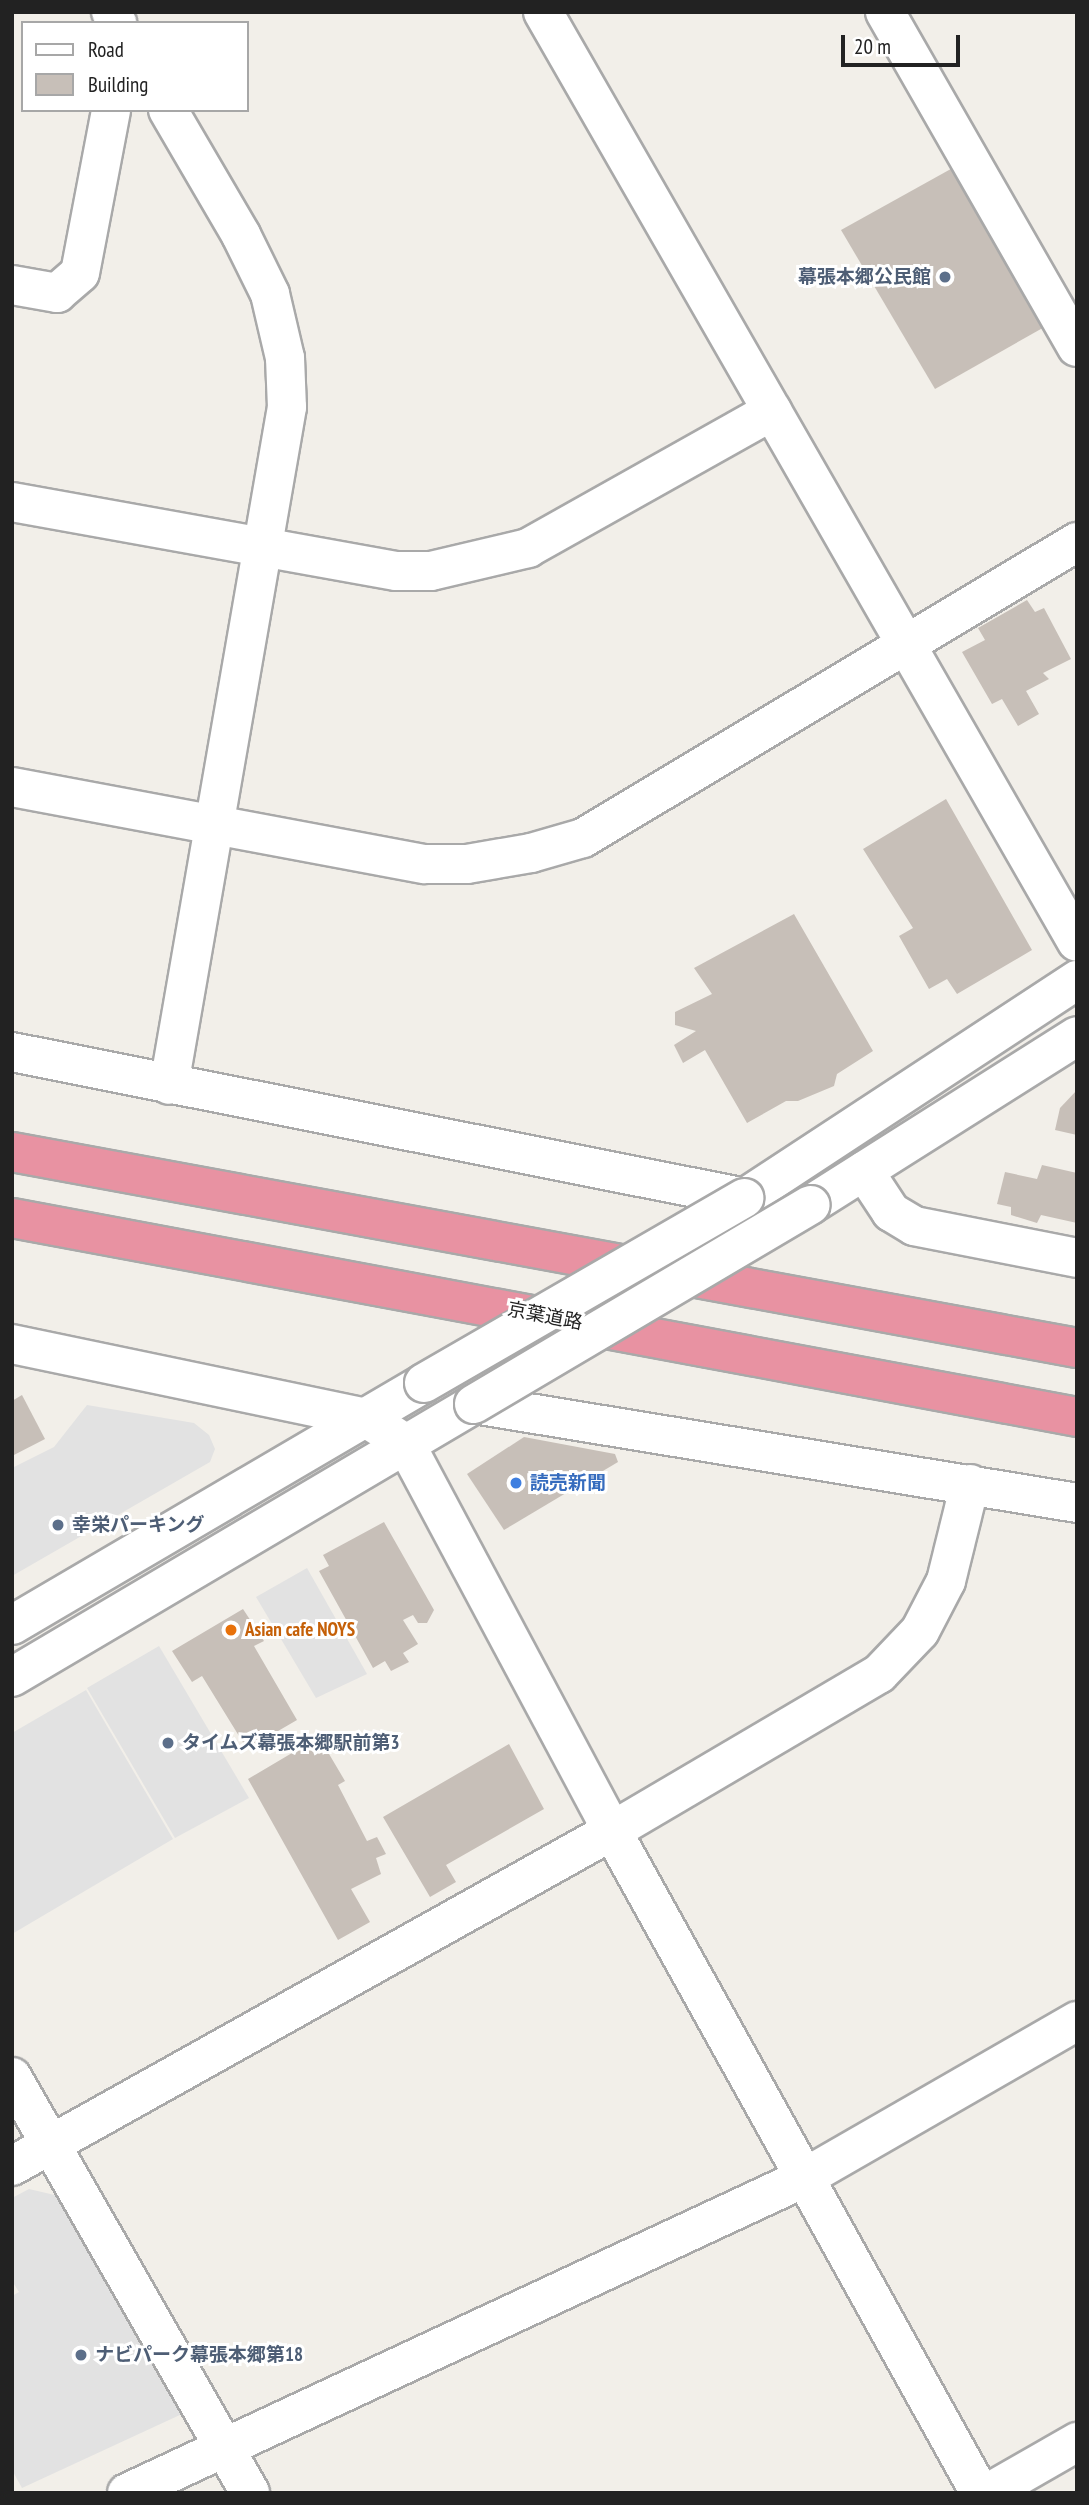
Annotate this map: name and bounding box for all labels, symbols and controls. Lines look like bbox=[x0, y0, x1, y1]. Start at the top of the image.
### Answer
legend bbox=[21, 21, 248, 112]
scale bar bbox=[844, 21, 963, 65]
text: 20 m bbox=[854, 33, 891, 60]
text: Road bbox=[88, 36, 124, 63]
text: Building bbox=[88, 71, 148, 98]
place label: 幕張本郷公民館 bbox=[798, 266, 931, 288]
marker: 幕張本郷公民館 bbox=[937, 269, 953, 285]
street label: 京葉道路 bbox=[506, 1298, 584, 1334]
place label: 読売新聞 bbox=[530, 1472, 606, 1494]
marker: 読売新聞 bbox=[508, 1475, 524, 1491]
place label: 幸栄パーキング bbox=[72, 1514, 205, 1536]
marker: 幸栄パーキング bbox=[50, 1517, 66, 1533]
place label: Asian cafe NOYS bbox=[245, 1619, 355, 1641]
marker: Asian cafe NOYS bbox=[223, 1622, 239, 1638]
place label: タイムズ幕張本郷駅前第3 bbox=[182, 1732, 400, 1754]
marker: タイムズ幕張本郷駅前第3 bbox=[160, 1735, 176, 1751]
place label: ナビパーク幕張本郷第18 bbox=[95, 2344, 303, 2366]
marker: ナビパーク幕張本郷第18 bbox=[73, 2347, 89, 2363]

